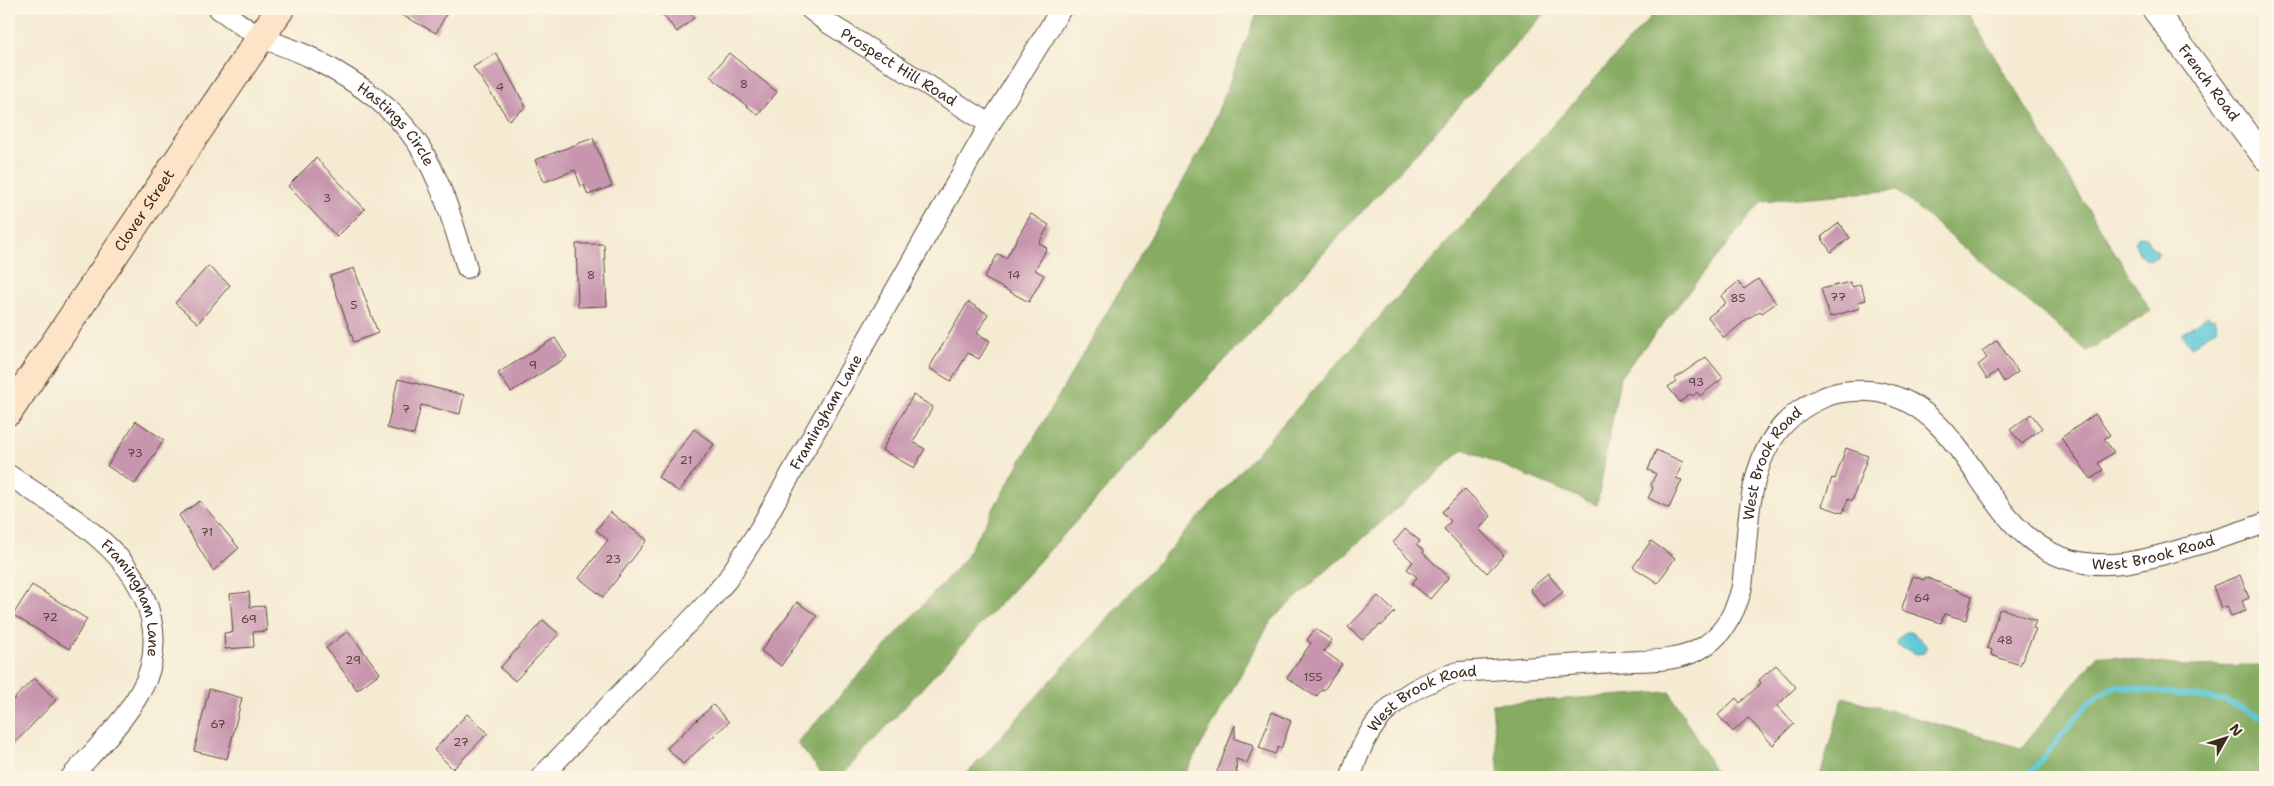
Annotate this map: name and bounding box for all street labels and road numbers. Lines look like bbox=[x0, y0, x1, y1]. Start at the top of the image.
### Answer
street label: Prospect Hill Road bbox=[837, 23, 961, 111]
street label: French Road bbox=[2174, 40, 2244, 126]
street label: Hastings Circle bbox=[353, 77, 439, 169]
street label: Clover Street bbox=[109, 165, 179, 255]
street label: Framingham Lane bbox=[785, 351, 867, 473]
street label: West Brook Road bbox=[1738, 402, 1806, 521]
street label: West Brook Road bbox=[2091, 530, 2218, 574]
street label: Framingham Lane bbox=[97, 535, 164, 658]
street label: West Brook Road bbox=[1363, 661, 1478, 736]

